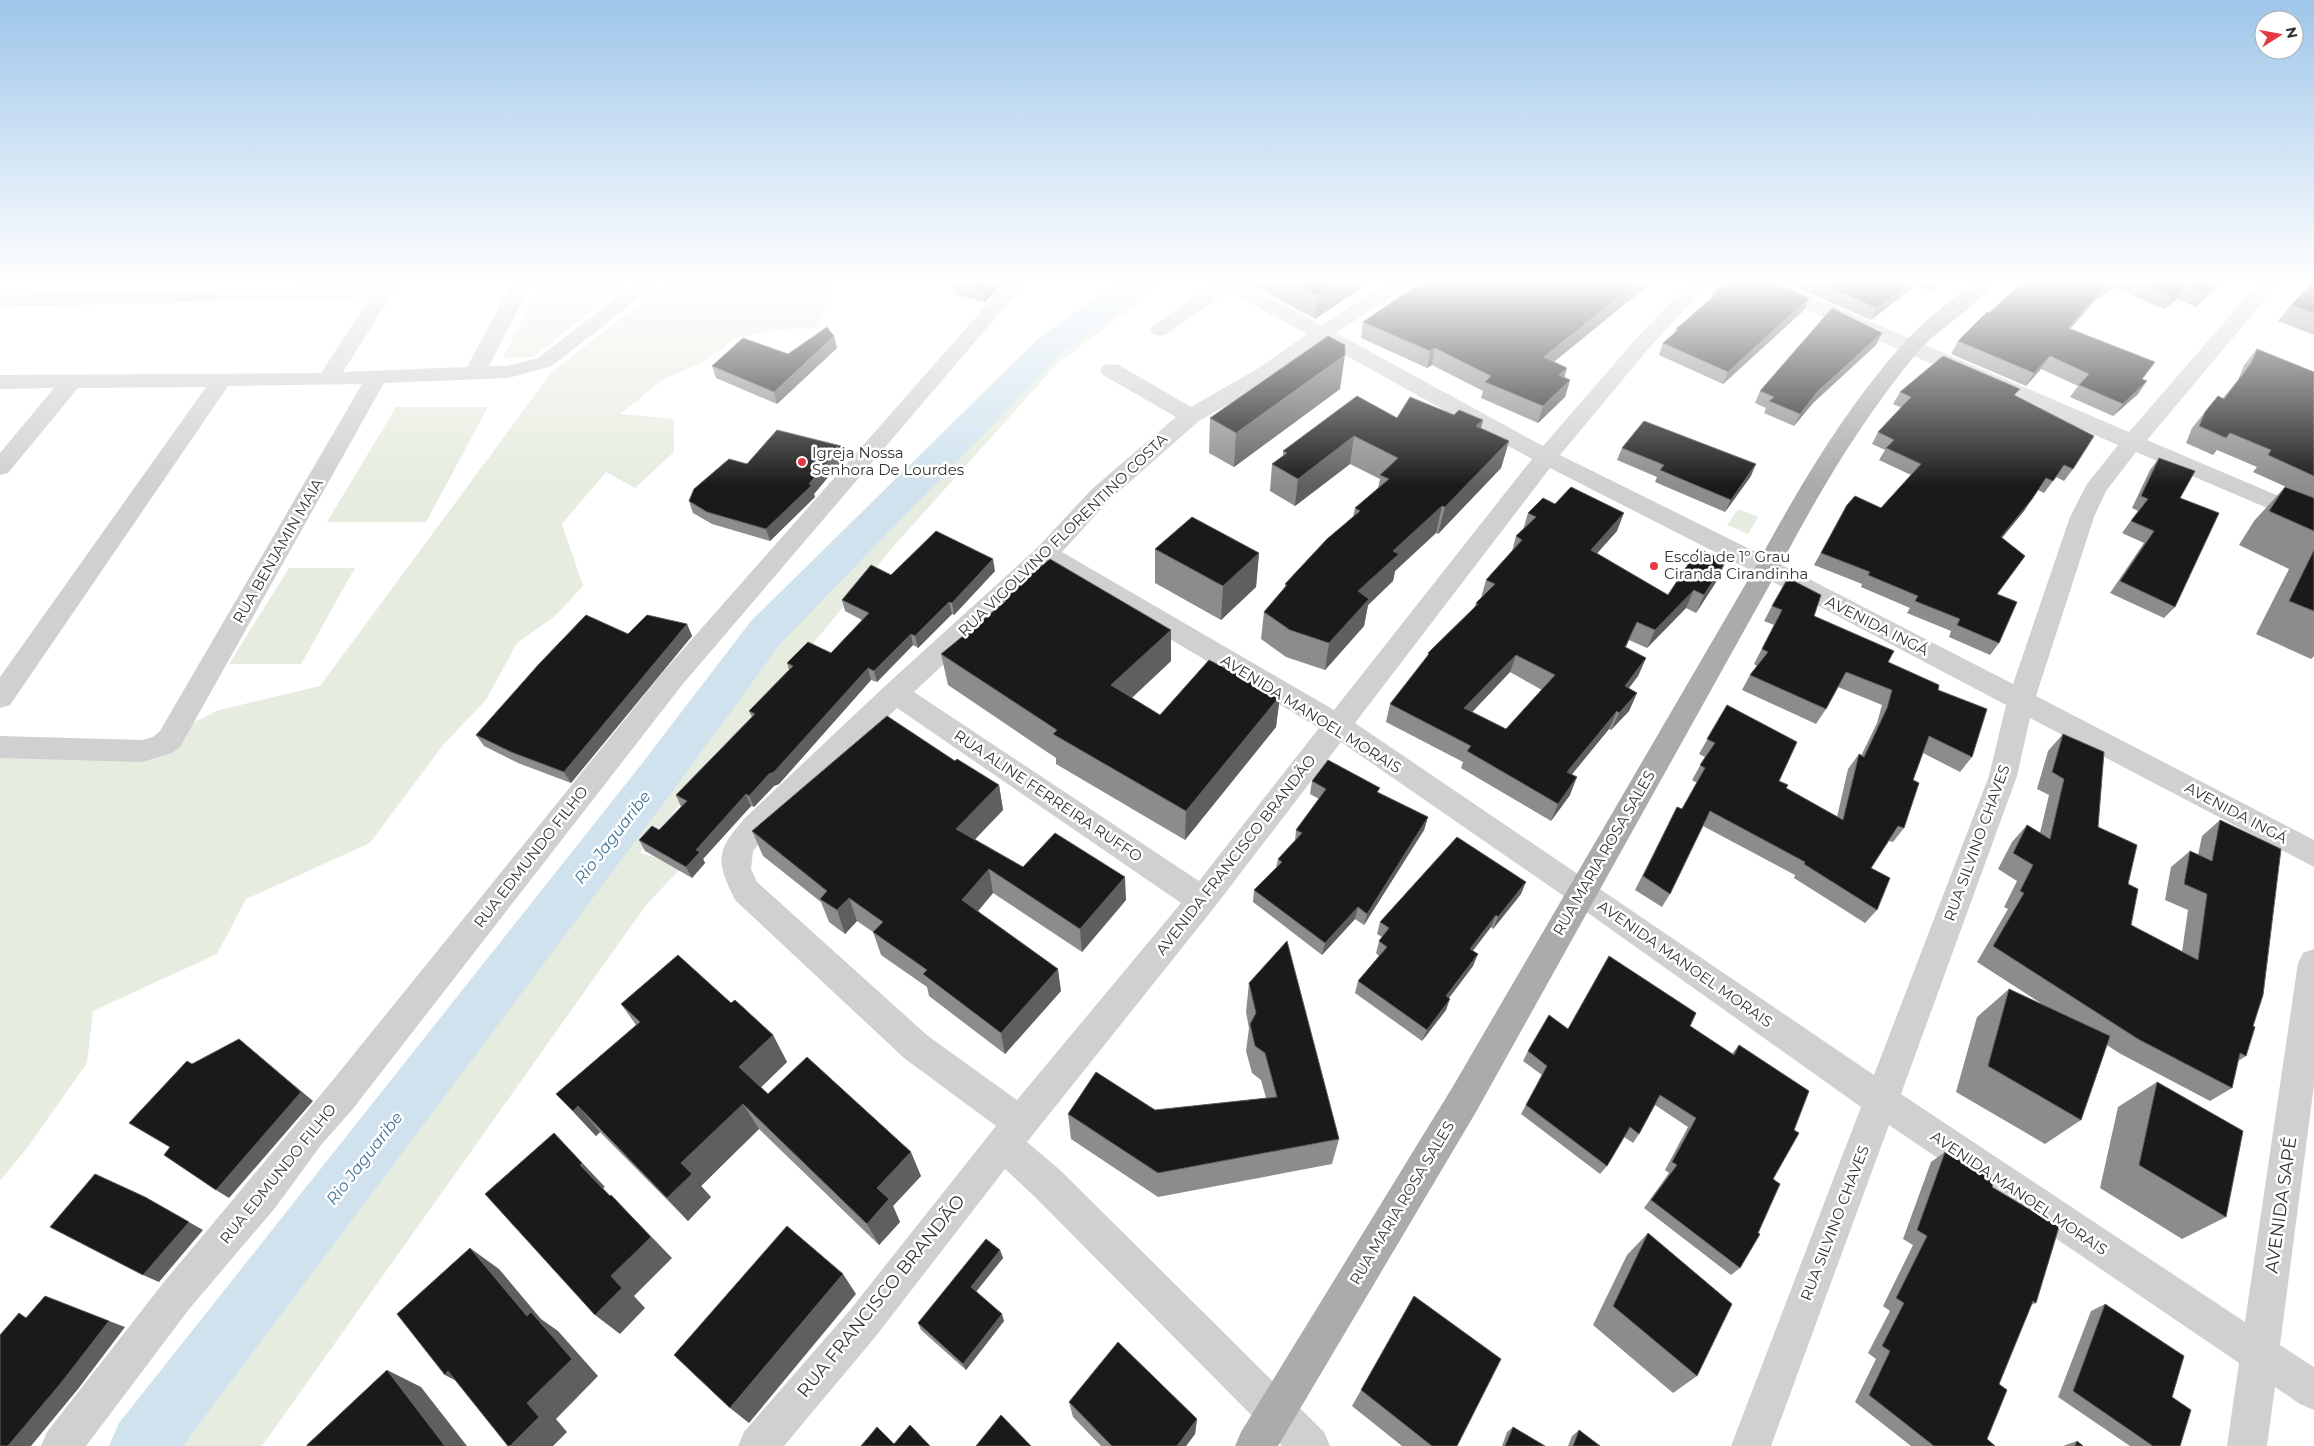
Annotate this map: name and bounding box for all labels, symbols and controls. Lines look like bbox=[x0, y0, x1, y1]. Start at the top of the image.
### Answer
north arrow bbox=[2254, 10, 2304, 60]
text: N bbox=[2282, 25, 2302, 40]
street label: RUA VIGOLVINO FLORENTINO COSTA bbox=[954, 429, 1172, 640]
place label: Igreja Nossa Senhora De Lourdes bbox=[812, 443, 964, 479]
marker: Igreja Nossa Senhora De Lourdes bbox=[796, 456, 808, 468]
street label: RUA BENJAMIN MAIA bbox=[228, 475, 327, 627]
place label: Escola de 1º Grau Ciranda Cirandinha bbox=[1664, 547, 1808, 583]
marker: Escola de 1º Grau Ciranda Cirandinha bbox=[1648, 560, 1660, 572]
street label: AVENIDA INGÁ bbox=[1822, 591, 1932, 660]
street label: AVENIDA MANOEL MORAIS bbox=[1218, 650, 1405, 777]
street label: RUA ALINE FERREIRA RUFFO bbox=[951, 725, 1146, 866]
street label: AVENIDA FRANCISCO BRANDÃO bbox=[1151, 751, 1320, 959]
street label: RUA SILVINO CHAVES bbox=[1939, 762, 2014, 924]
street label: RUA MARIA ROSA SALES bbox=[1548, 767, 1659, 939]
street label: AVENIDA INGÁ bbox=[2182, 778, 2291, 848]
street label: RUA EDMUNDO FILHO bbox=[469, 782, 592, 931]
water label: Rio Jaguaribe bbox=[570, 787, 654, 887]
street label: AVENIDA MANOEL MORAIS bbox=[1594, 896, 1776, 1031]
street label: RUA EDMUNDO FILHO bbox=[215, 1100, 340, 1247]
water label: Rio Jaguaribe bbox=[322, 1108, 406, 1208]
street label: RUA MARIA ROSA SALES bbox=[1345, 1117, 1458, 1288]
street label: AVENIDA MANOEL MORAIS bbox=[1927, 1126, 2111, 1259]
street label: AVENIDA SAPÉ bbox=[2261, 1135, 2301, 1275]
street label: RUA SILVINO CHAVES bbox=[1796, 1142, 1873, 1303]
street label: RUA FRANCISCO BRANDÃO bbox=[792, 1190, 970, 1402]

